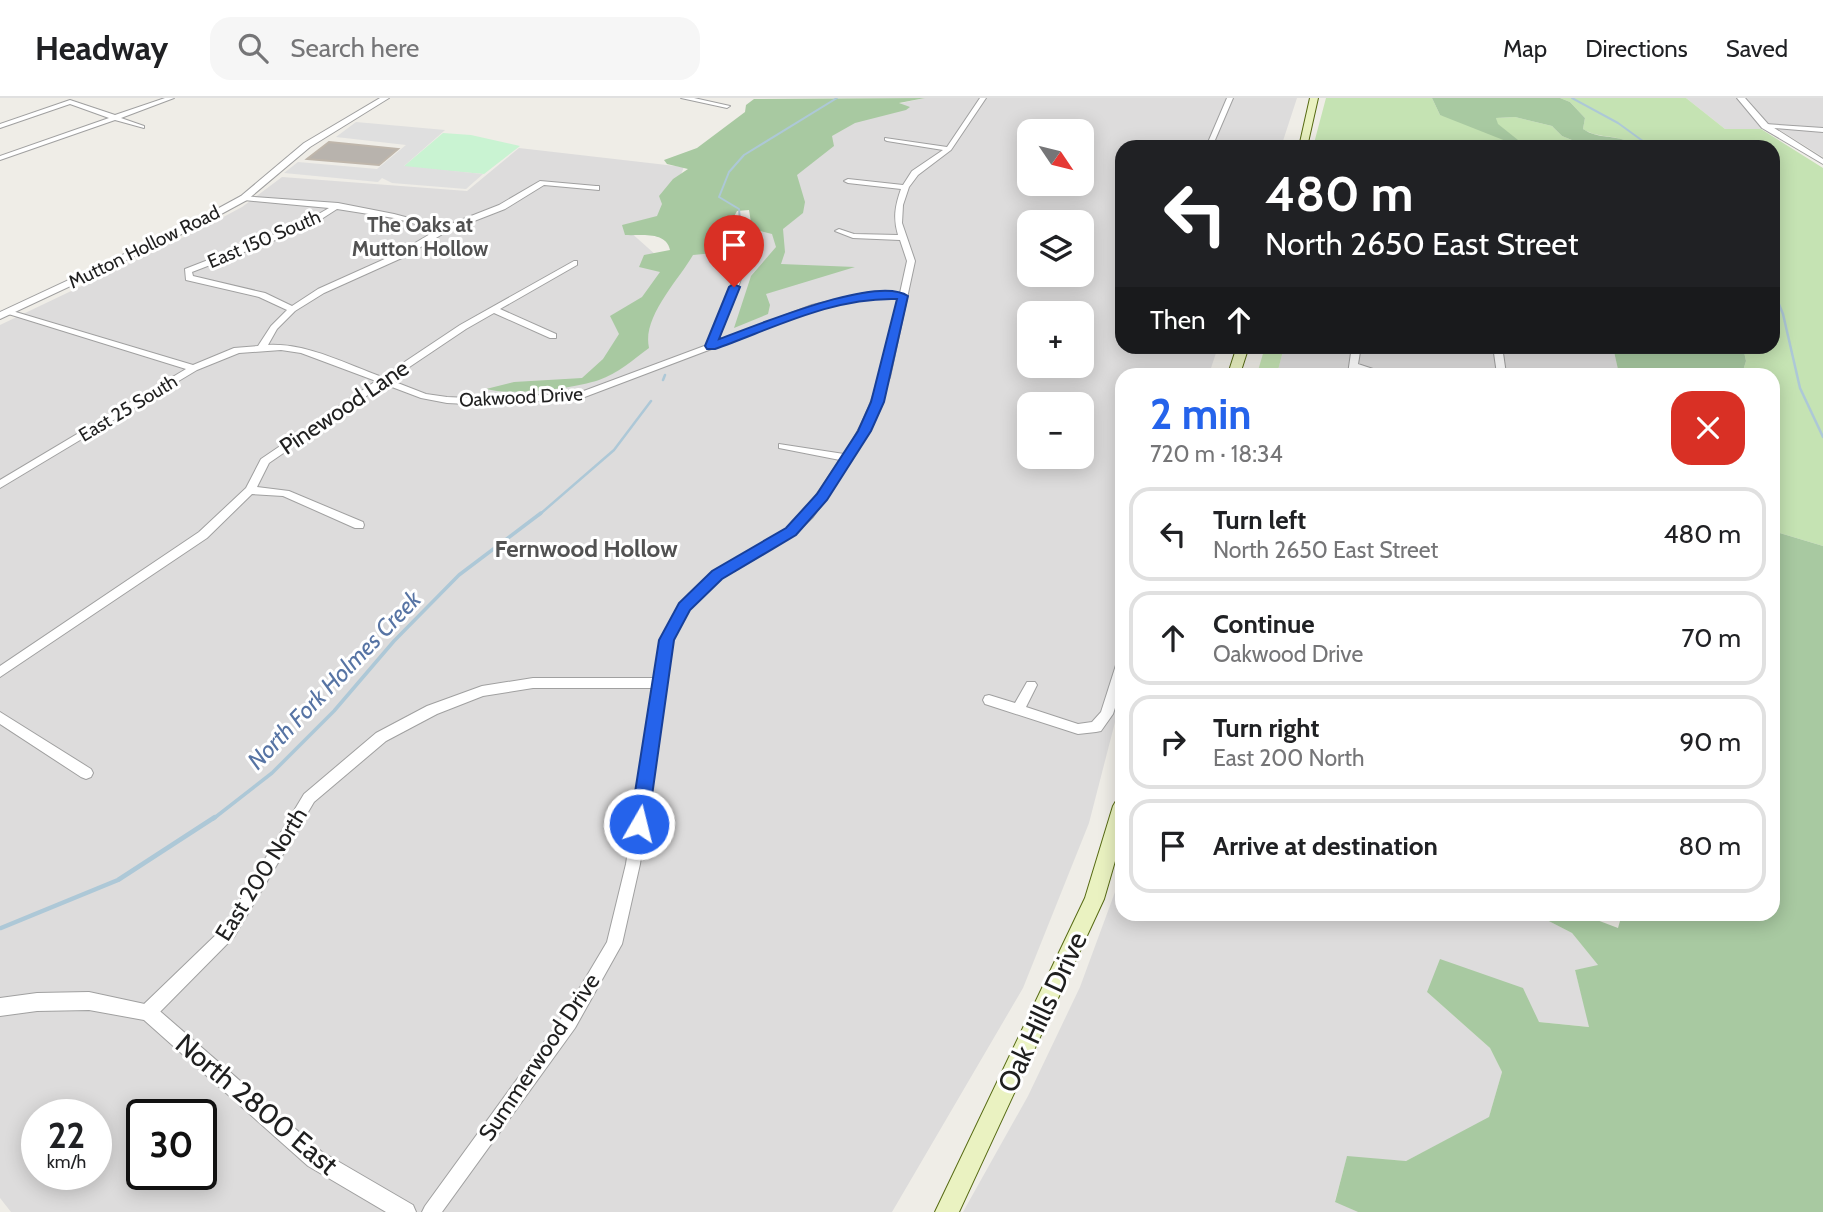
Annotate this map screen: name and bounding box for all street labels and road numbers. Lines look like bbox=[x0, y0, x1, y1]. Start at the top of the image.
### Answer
street label: Mutton Hollow Road bbox=[65, 200, 223, 294]
street label: East 150 South bbox=[204, 205, 324, 273]
street label: Pinewood Lane bbox=[274, 353, 414, 460]
street label: East 25 South bbox=[75, 370, 181, 446]
street label: Oakwood Drive bbox=[458, 382, 584, 412]
street label: East 200 North bbox=[209, 802, 313, 946]
street label: Oak Hills Drive bbox=[990, 926, 1094, 1098]
street label: Summerwood Drive bbox=[473, 968, 606, 1146]
street label: North 2800 East bbox=[169, 1026, 345, 1182]

